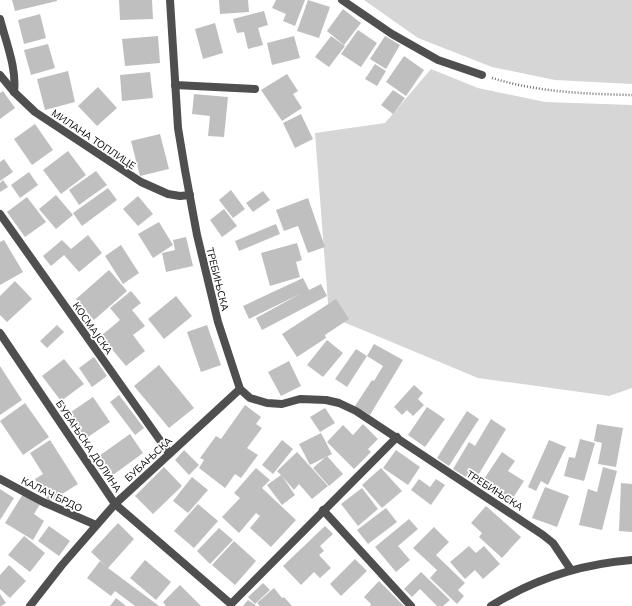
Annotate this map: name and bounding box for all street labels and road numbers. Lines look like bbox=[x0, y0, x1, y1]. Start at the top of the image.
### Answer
street label: МИЛАНА ТОПЛИЦЕ bbox=[49, 106, 138, 172]
street label: ТРЕБИЊСКА bbox=[203, 246, 232, 313]
street label: КОСМАЈСКА bbox=[70, 300, 116, 358]
street label: БУБАЊСКА ДОЛИНА bbox=[53, 398, 125, 495]
street label: БУБАЊСКА bbox=[122, 434, 175, 485]
street label: ТРЕБИЊСКА bbox=[464, 467, 526, 514]
street label: КАЛАЧ БРДО bbox=[19, 474, 85, 515]

